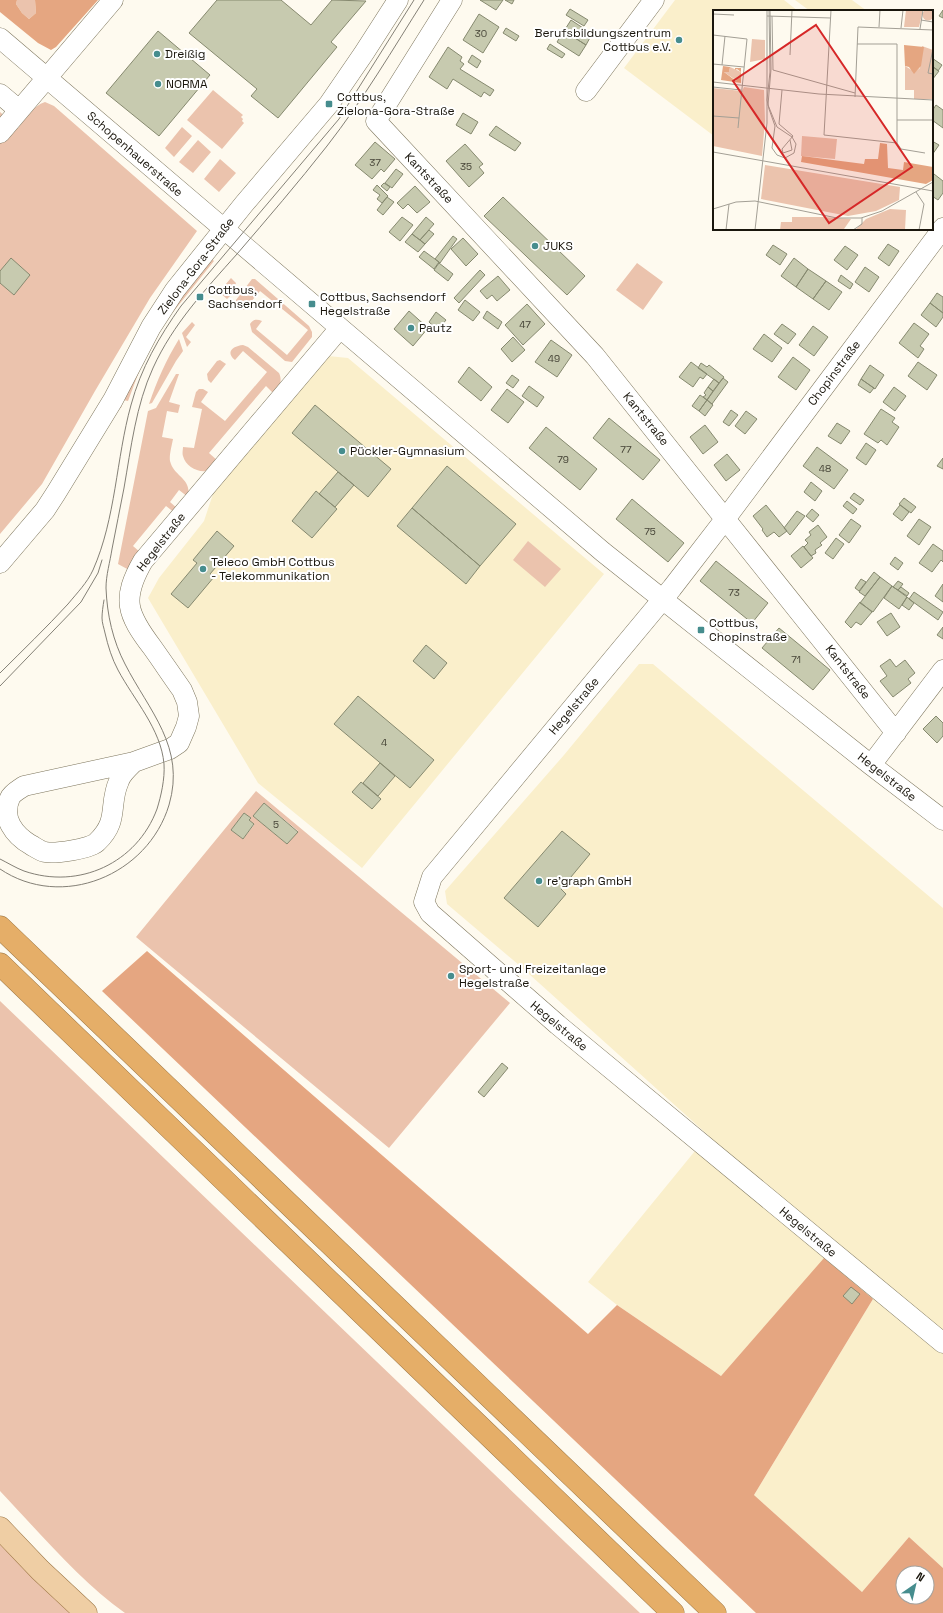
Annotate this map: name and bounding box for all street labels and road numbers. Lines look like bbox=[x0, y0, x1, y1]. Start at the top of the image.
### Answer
street label: Schopenhauerstraße bbox=[84, 108, 186, 200]
street label: Kantstraße bbox=[401, 149, 457, 207]
street label: Zielona-Gora-Straße bbox=[154, 214, 238, 318]
street label: Chopinstraße bbox=[804, 337, 864, 409]
street label: Kantstraße bbox=[619, 389, 673, 449]
street label: Hegelstraße bbox=[133, 509, 189, 575]
street label: Kantstraße bbox=[822, 642, 874, 702]
street label: Hegelstraße bbox=[545, 674, 603, 738]
street label: Hegelstraße bbox=[854, 749, 920, 805]
street label: Hegelstraße bbox=[527, 997, 591, 1055]
street label: Hegelstraße bbox=[776, 1203, 840, 1261]

